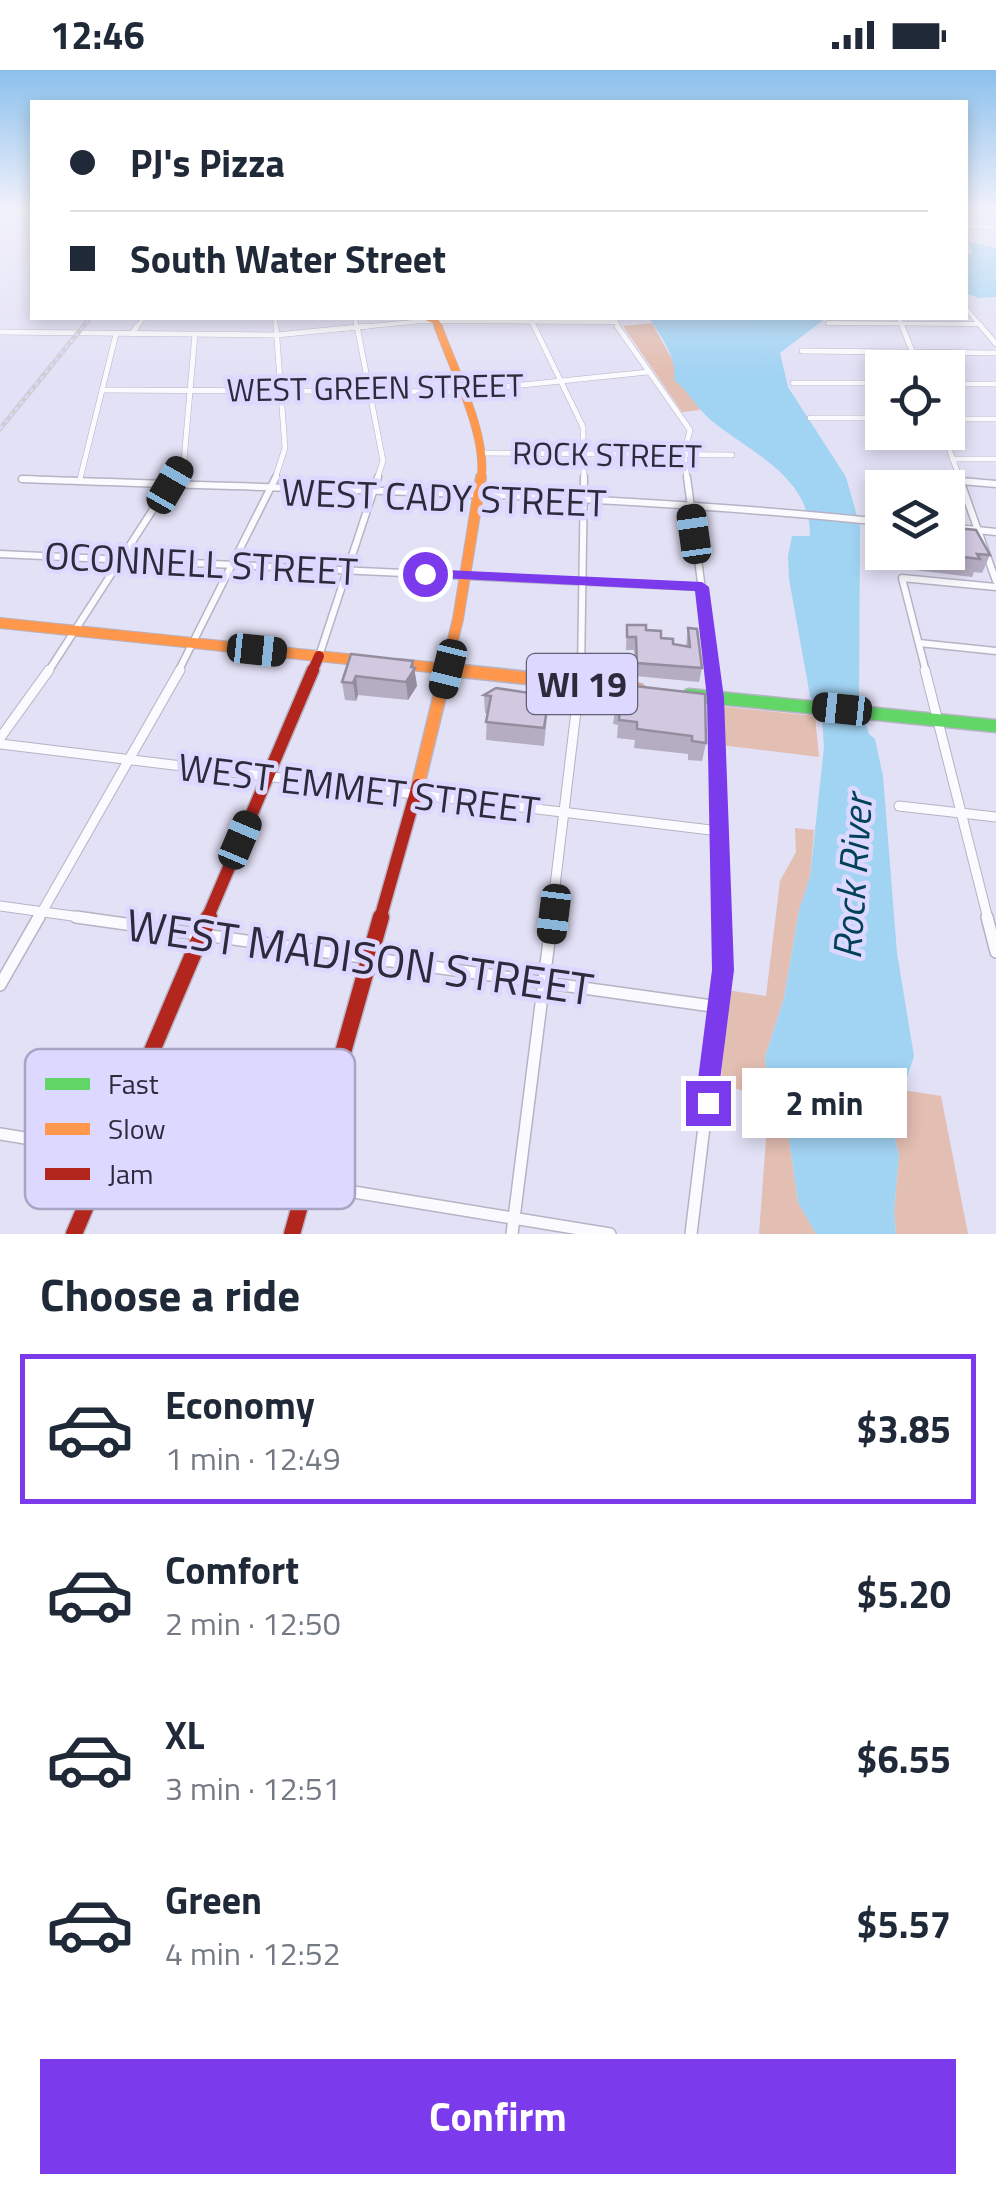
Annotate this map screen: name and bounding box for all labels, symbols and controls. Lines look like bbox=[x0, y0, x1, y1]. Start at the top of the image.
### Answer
text: 12:46 bbox=[50, 6, 145, 64]
text: PJ's Pizza bbox=[130, 134, 285, 192]
text: South Water Street bbox=[130, 230, 446, 288]
map controls bbox=[865, 350, 965, 570]
button: locate bbox=[865, 350, 965, 450]
street label: WEST GREEN STREET bbox=[226, 360, 524, 414]
street label: ROCK STREET bbox=[512, 428, 702, 480]
car bbox=[142, 452, 198, 518]
street label: WEST CADY STREET bbox=[281, 462, 607, 532]
button: layers bbox=[865, 470, 965, 570]
car bbox=[675, 502, 713, 566]
street label: OCONNELL STREET bbox=[43, 526, 359, 600]
route start bbox=[403, 552, 448, 597]
car bbox=[226, 632, 288, 668]
car bbox=[426, 636, 470, 702]
road number: WI 19 bbox=[527, 654, 637, 714]
car bbox=[811, 691, 873, 727]
street label: WEST EMMET STREET bbox=[175, 737, 543, 839]
water label: Rock River bbox=[816, 788, 888, 961]
car bbox=[214, 807, 266, 873]
car bbox=[535, 882, 573, 946]
street label: WEST MADISON STREET bbox=[122, 890, 598, 1022]
legend bbox=[25, 1049, 355, 1209]
text: Fast bbox=[108, 1062, 159, 1105]
callout: 2 min bbox=[743, 1068, 908, 1138]
text: 2 min bbox=[786, 1079, 863, 1127]
route end bbox=[686, 1081, 731, 1126]
text: Slow bbox=[108, 1107, 166, 1150]
text: Jam bbox=[108, 1152, 154, 1195]
text: Choose a ride bbox=[40, 1260, 300, 1328]
text: Economy bbox=[165, 1376, 315, 1434]
icon: car bbox=[45, 1384, 135, 1474]
text: $3.85 bbox=[856, 1400, 951, 1458]
text: 1 min · 12:49 bbox=[165, 1434, 341, 1482]
text: Comfort bbox=[165, 1541, 299, 1599]
icon: car bbox=[45, 1549, 135, 1639]
text: $5.20 bbox=[856, 1565, 951, 1623]
text: 2 min · 12:50 bbox=[165, 1599, 341, 1647]
text: XL bbox=[165, 1706, 205, 1764]
icon: car bbox=[45, 1714, 135, 1804]
text: $6.55 bbox=[856, 1730, 951, 1788]
text: 3 min · 12:51 bbox=[165, 1764, 341, 1812]
text: Green bbox=[165, 1871, 262, 1929]
icon: car bbox=[45, 1879, 135, 1969]
text: $5.57 bbox=[856, 1895, 951, 1953]
text: 4 min · 12:52 bbox=[165, 1929, 341, 1977]
button: Confirm bbox=[40, 2059, 956, 2174]

